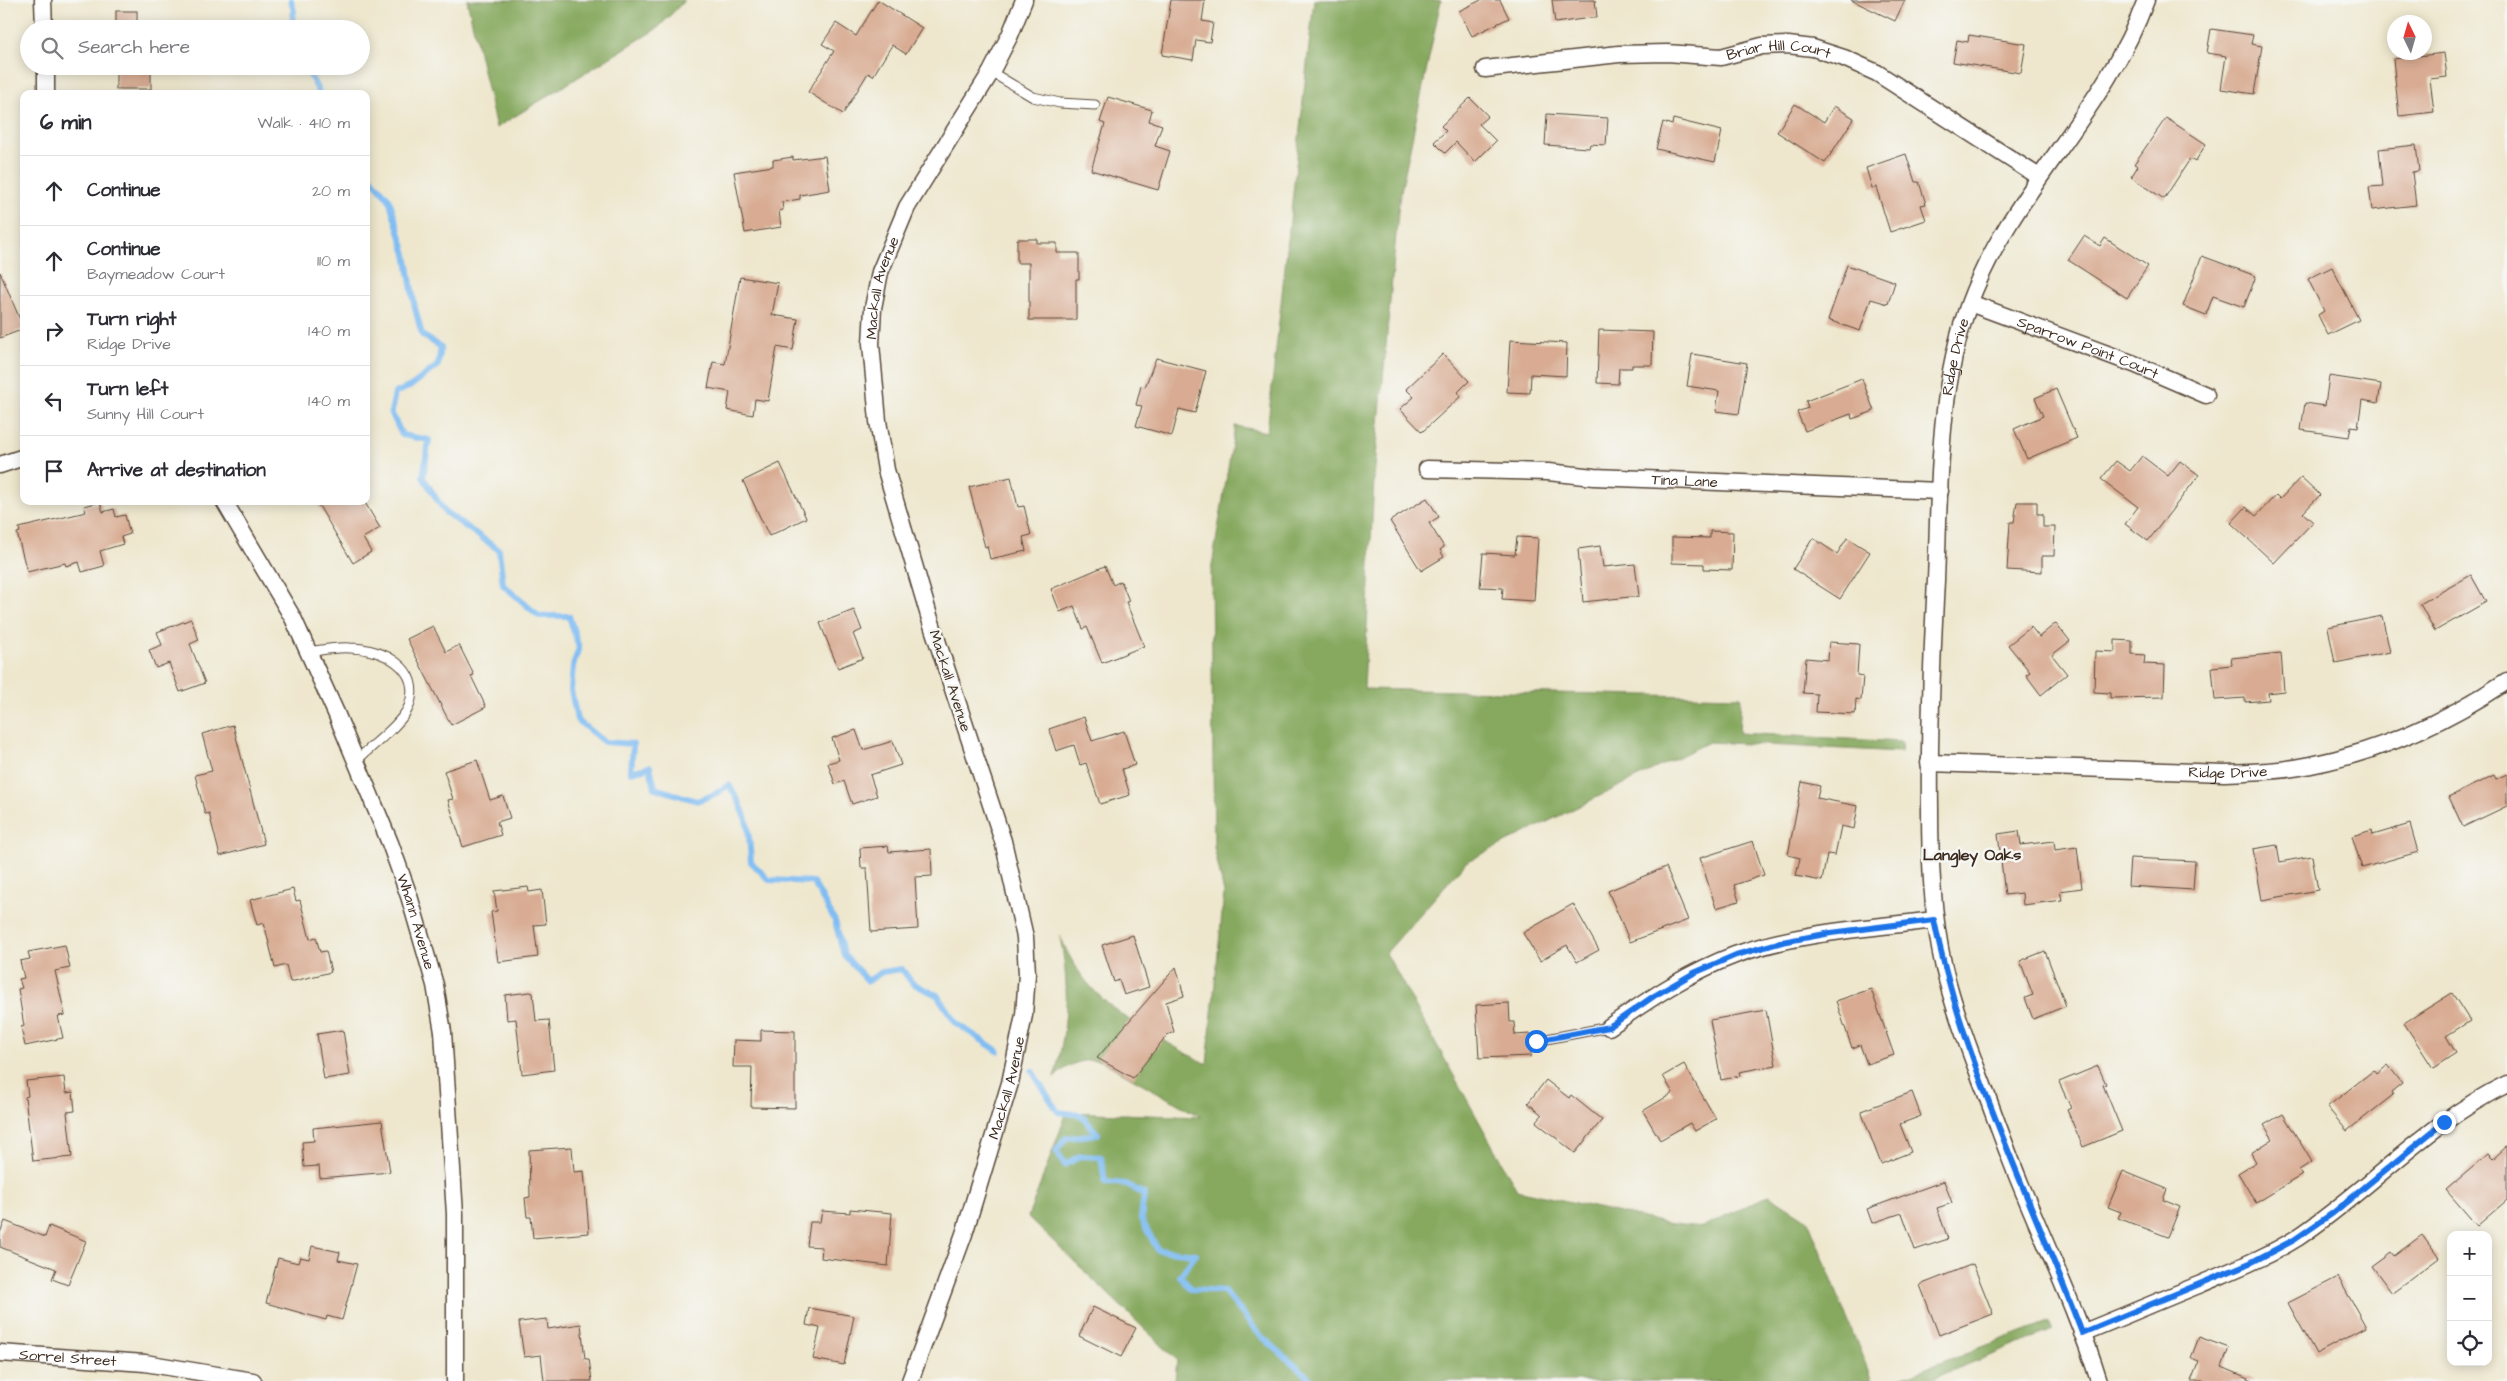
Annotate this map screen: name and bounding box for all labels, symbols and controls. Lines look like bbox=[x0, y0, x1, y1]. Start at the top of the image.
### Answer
north arrow bbox=[2387, 15, 2432, 60]
search box bbox=[20, 20, 370, 75]
icon: search bbox=[38, 34, 66, 62]
text: Search here bbox=[78, 34, 190, 61]
street label: Briar Hill Court bbox=[1724, 34, 1834, 66]
text: 6 min bbox=[40, 108, 92, 137]
text: Walk · 410 m bbox=[258, 112, 350, 134]
icon: ahead bbox=[40, 177, 68, 205]
text: Continue bbox=[87, 177, 161, 204]
text: 20 m bbox=[312, 180, 350, 202]
street label: Mackall Avenue bbox=[861, 233, 904, 340]
text: Continue bbox=[87, 236, 161, 263]
icon: ahead bbox=[40, 247, 68, 275]
text: 110 m bbox=[317, 250, 350, 272]
text: Baymeadow Court bbox=[87, 263, 225, 285]
text: Turn right bbox=[87, 306, 176, 333]
street label: Sparrow Point Court bbox=[2014, 311, 2162, 384]
street label: Ridge Drive bbox=[1937, 315, 1974, 397]
icon: right bbox=[40, 317, 68, 345]
text: 140 m bbox=[308, 320, 350, 342]
text: Ridge Drive bbox=[87, 333, 171, 355]
text: Turn left bbox=[87, 376, 168, 403]
icon: left bbox=[40, 387, 68, 415]
text: 140 m bbox=[308, 390, 350, 412]
text: Sunny Hill Court bbox=[87, 403, 204, 425]
icon: arrive bbox=[40, 457, 68, 485]
text: Arrive at destination bbox=[87, 457, 266, 484]
street label: Tina Lane bbox=[1651, 469, 1718, 493]
street label: Mackall Avenue bbox=[924, 627, 976, 735]
street label: Ridge Drive bbox=[2188, 760, 2268, 784]
district label: Langley Oaks bbox=[1923, 844, 2021, 868]
street label: Whann Avenue bbox=[391, 871, 440, 972]
route start bbox=[1525, 1030, 1548, 1053]
street label: Mackall Avenue bbox=[983, 1034, 1030, 1142]
route end bbox=[2433, 1111, 2456, 1134]
map controls bbox=[2447, 1231, 2492, 1366]
button: + bbox=[2447, 1231, 2492, 1276]
button: − bbox=[2447, 1276, 2492, 1321]
button: locate bbox=[2447, 1321, 2492, 1366]
street label: Sorrel Street bbox=[18, 1344, 117, 1372]

